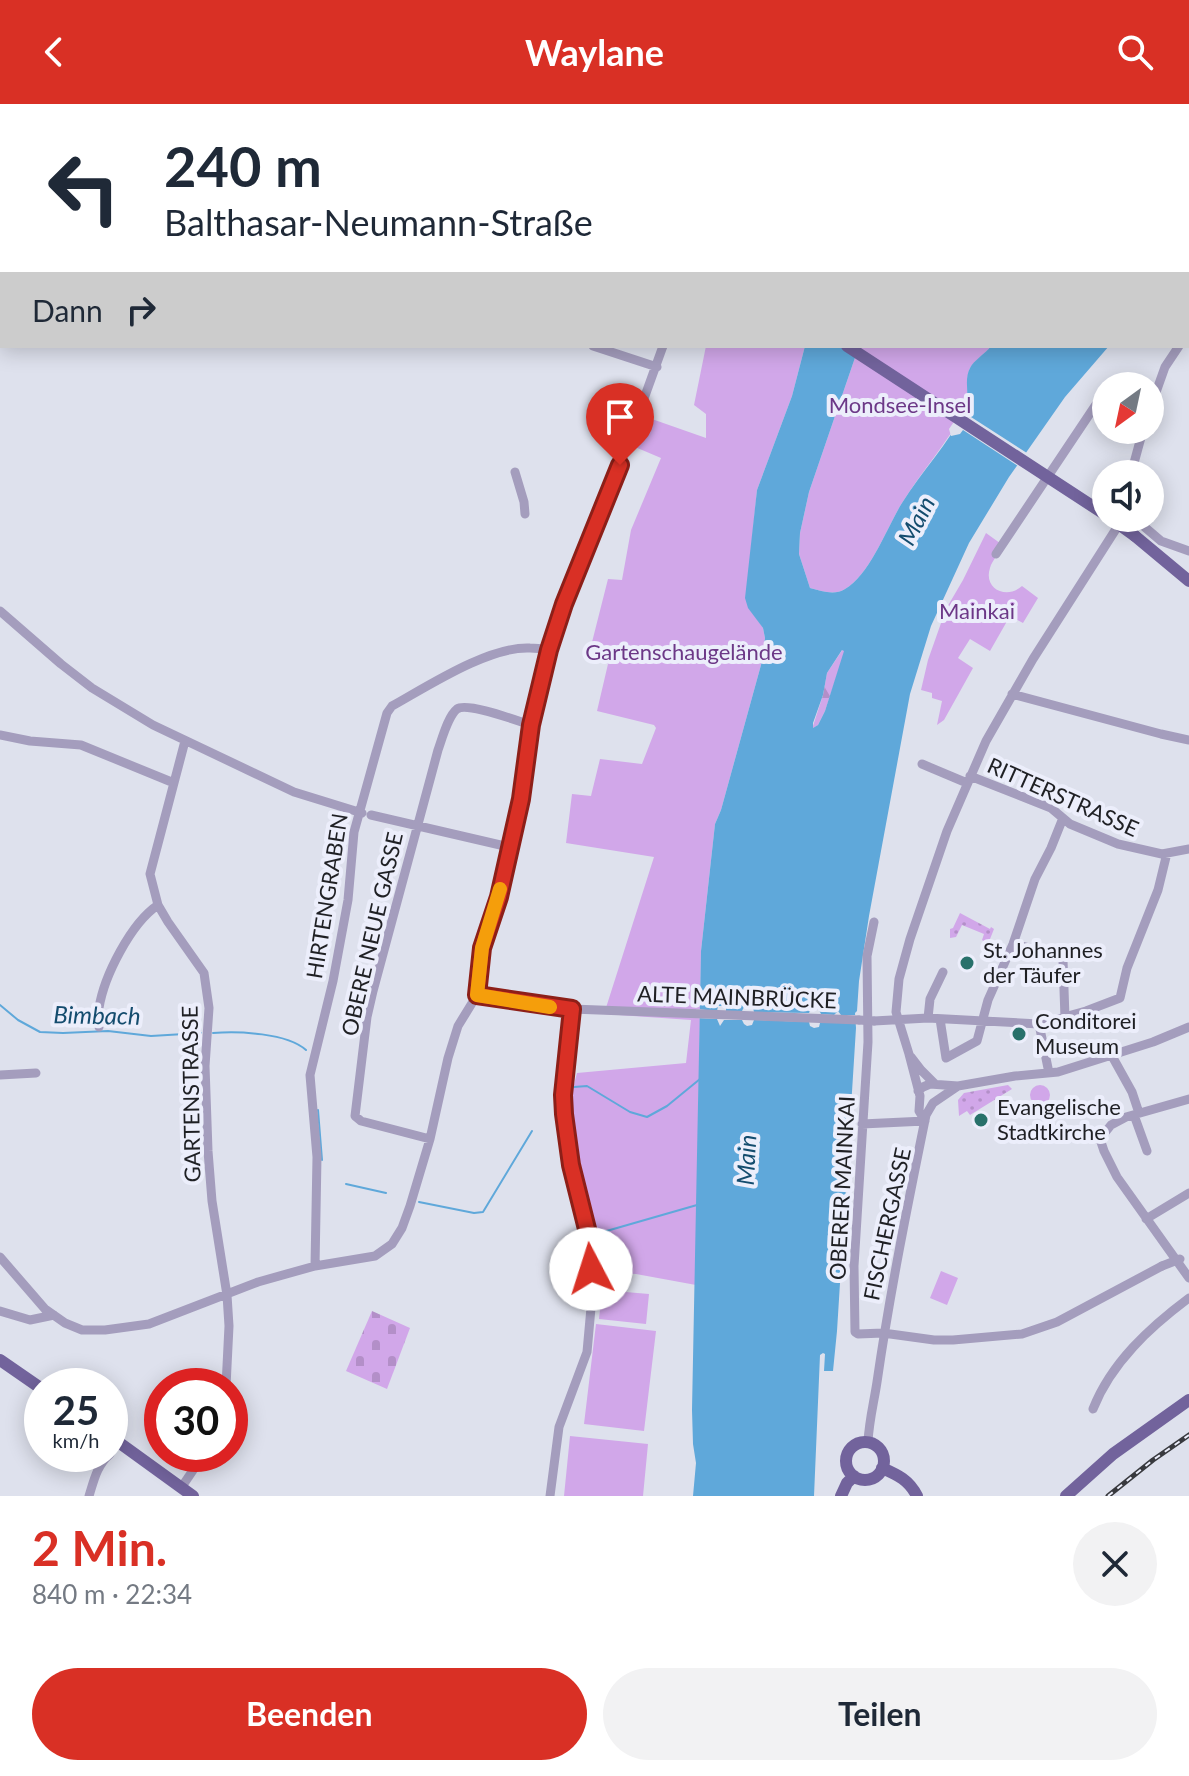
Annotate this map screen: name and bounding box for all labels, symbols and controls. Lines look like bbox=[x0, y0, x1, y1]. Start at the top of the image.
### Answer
icon: back bbox=[32, 30, 76, 74]
text: Waylane bbox=[525, 30, 664, 74]
icon: search bbox=[1113, 30, 1157, 74]
text: 240 m bbox=[164, 132, 322, 199]
icon: left bbox=[32, 136, 136, 240]
text: Balthasar-Neumann-Straße bbox=[164, 200, 593, 244]
icon: right bbox=[119, 288, 163, 332]
text: Dann bbox=[32, 292, 103, 328]
north arrow bbox=[1092, 372, 1164, 444]
map controls bbox=[1092, 372, 1164, 532]
pin bbox=[586, 383, 654, 465]
park label: Mondsee-Insel bbox=[829, 391, 971, 418]
icon: arrive bbox=[598, 395, 642, 439]
button: sound bbox=[1092, 460, 1164, 532]
water label: Main bbox=[891, 491, 940, 550]
park label: Mainkai bbox=[939, 597, 1015, 624]
park label: Gartenschaugelände bbox=[585, 638, 783, 665]
street label: RITTERSTRASSE bbox=[983, 751, 1143, 842]
street label: HIRTENGRABEN bbox=[300, 811, 353, 981]
street label: OBERE NEUE GASSE bbox=[335, 829, 408, 1038]
place label: St. Johannes der Täufer bbox=[983, 936, 1103, 988]
marker: St. Johannes der Täufer bbox=[958, 954, 976, 972]
street label: ALTE MAINBRÜCKE bbox=[637, 980, 837, 1013]
water label: Bimbach bbox=[53, 999, 141, 1030]
street label: GARTENSTRASSE bbox=[175, 1005, 206, 1183]
place label: Conditorei Museum bbox=[1035, 1007, 1137, 1059]
marker: Conditorei Museum bbox=[1010, 1025, 1028, 1043]
place label: Evangelische Stadtkirche bbox=[997, 1093, 1121, 1145]
street label: OBERER MAINKAI bbox=[823, 1095, 860, 1281]
marker: Evangelische Stadtkirche bbox=[972, 1111, 990, 1129]
water label: Main bbox=[730, 1134, 761, 1186]
street label: FISCHERGASSE bbox=[857, 1145, 916, 1303]
position arrow bbox=[549, 1227, 633, 1311]
speed limit sign: 30 bbox=[144, 1368, 248, 1472]
text: 25 bbox=[53, 1386, 99, 1434]
text: km/h bbox=[53, 1428, 99, 1452]
text: 2 Min. bbox=[32, 1519, 167, 1576]
button: close bbox=[1073, 1522, 1157, 1606]
text: 840 m · 22:34 bbox=[32, 1578, 192, 1610]
button: Beenden bbox=[32, 1668, 587, 1760]
button: Teilen bbox=[603, 1668, 1157, 1760]

